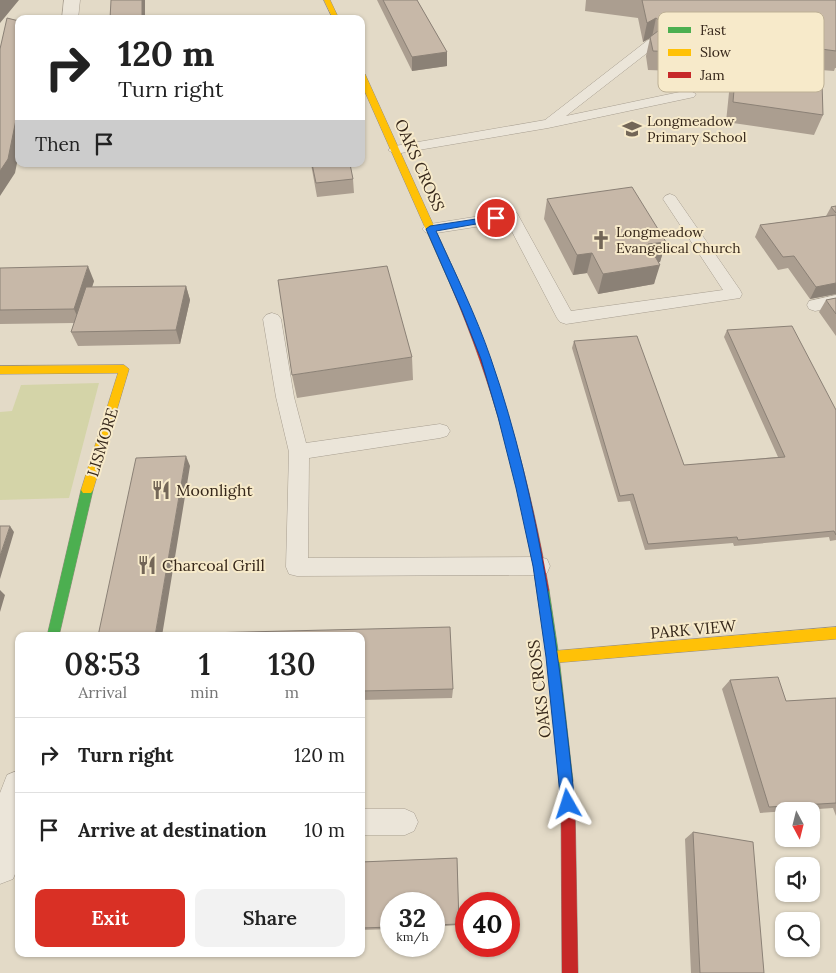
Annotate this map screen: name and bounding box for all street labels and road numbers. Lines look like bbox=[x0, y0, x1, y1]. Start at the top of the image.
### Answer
street label: OAKS CROSS bbox=[391, 116, 449, 214]
street label: LISMORE bbox=[82, 405, 122, 479]
street label: PARK VIEW bbox=[649, 615, 738, 643]
street label: OAKS CROSS bbox=[523, 639, 555, 739]

